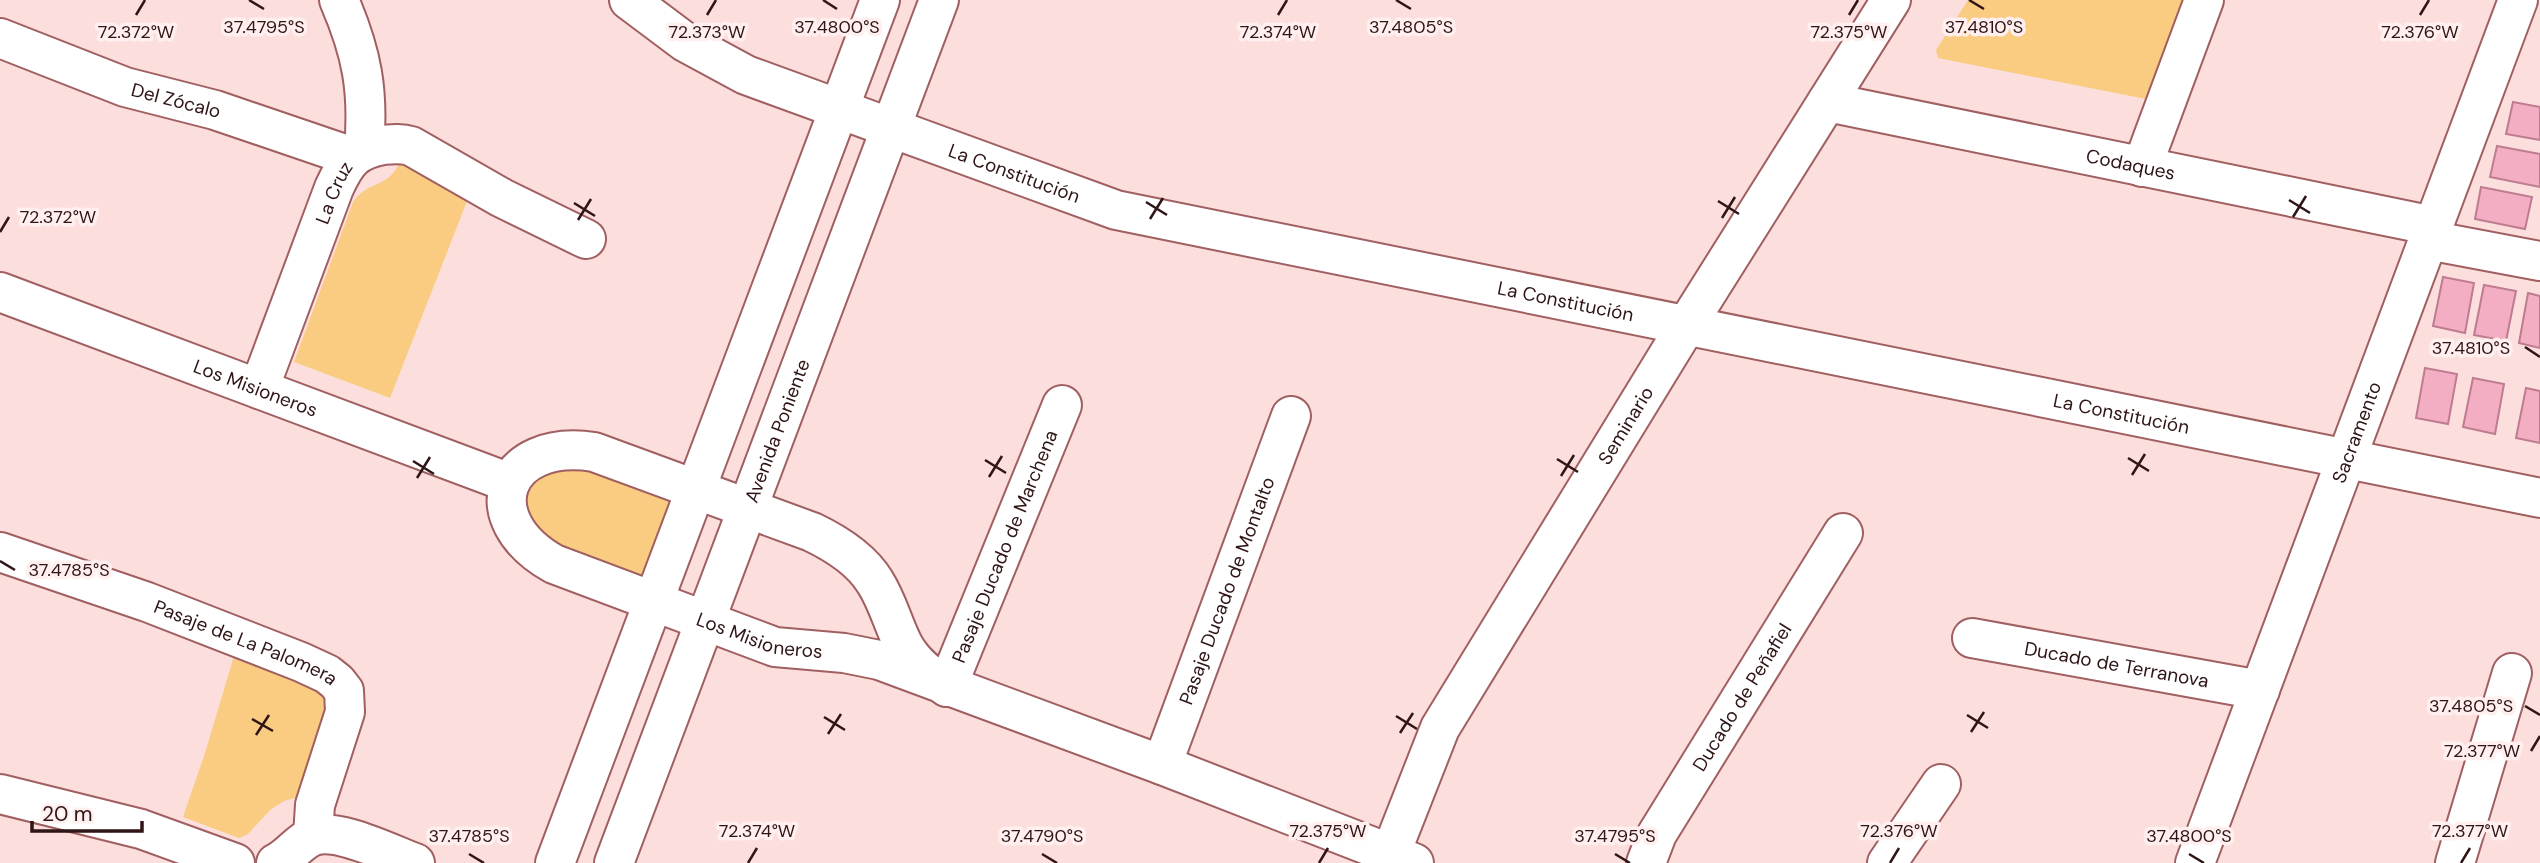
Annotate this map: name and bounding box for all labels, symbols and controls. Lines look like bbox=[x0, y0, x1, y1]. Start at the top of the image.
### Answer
text: 37.4795°S bbox=[223, 15, 305, 39]
text: 37.4800°S bbox=[794, 15, 880, 39]
text: 37.4805°S bbox=[1369, 15, 1453, 39]
text: 37.4810°S bbox=[1945, 15, 2023, 39]
text: 72.372°W bbox=[98, 20, 174, 44]
text: 72.373°W bbox=[669, 20, 745, 44]
text: 72.374°W bbox=[1240, 20, 1316, 44]
text: 72.375°W bbox=[1810, 20, 1888, 44]
text: 72.376°W bbox=[2381, 20, 2459, 44]
street label: Del Zócalo bbox=[129, 77, 224, 123]
street label: La Constitución bbox=[945, 137, 1084, 208]
street label: Codaques bbox=[2084, 143, 2177, 185]
street label: La Cruz bbox=[309, 156, 358, 227]
text: 72.372°W bbox=[20, 205, 96, 229]
street label: La Constitución bbox=[1495, 275, 1636, 327]
text: 37.4810°S bbox=[2432, 336, 2510, 360]
street label: Los Misioneros bbox=[190, 353, 321, 422]
street label: Avenida Poniente bbox=[738, 355, 815, 506]
street label: Sacramento bbox=[2326, 378, 2387, 487]
street label: Seminario bbox=[1592, 381, 1659, 469]
street label: La Constitución bbox=[2051, 387, 2192, 439]
street label: Pasaje Ducado de Marchena bbox=[946, 426, 1063, 666]
street label: Pasaje Ducado de Montalto bbox=[1173, 473, 1280, 708]
text: 37.4785°S bbox=[28, 558, 110, 582]
street label: Pasaje de La Palomera bbox=[151, 594, 343, 691]
street label: Los Misioneros bbox=[693, 606, 824, 664]
street label: Ducado de Peñafiel bbox=[1686, 618, 1797, 776]
street label: Ducado de Terranova bbox=[2022, 635, 2211, 693]
text: 37.4805°S bbox=[2429, 694, 2513, 718]
text: 72.377°W bbox=[2444, 739, 2520, 763]
scale bar bbox=[32, 790, 142, 834]
text: 20 m bbox=[42, 800, 93, 828]
text: 72.374°W bbox=[719, 819, 795, 843]
text: 72.375°W bbox=[1289, 819, 1367, 843]
text: 72.376°W bbox=[1860, 819, 1938, 843]
text: 72.377°W bbox=[2432, 819, 2508, 843]
text: 37.4785°S bbox=[428, 824, 510, 848]
text: 37.4790°S bbox=[1001, 824, 1083, 848]
text: 37.4795°S bbox=[1574, 824, 1656, 848]
text: 37.4800°S bbox=[2146, 824, 2232, 848]

